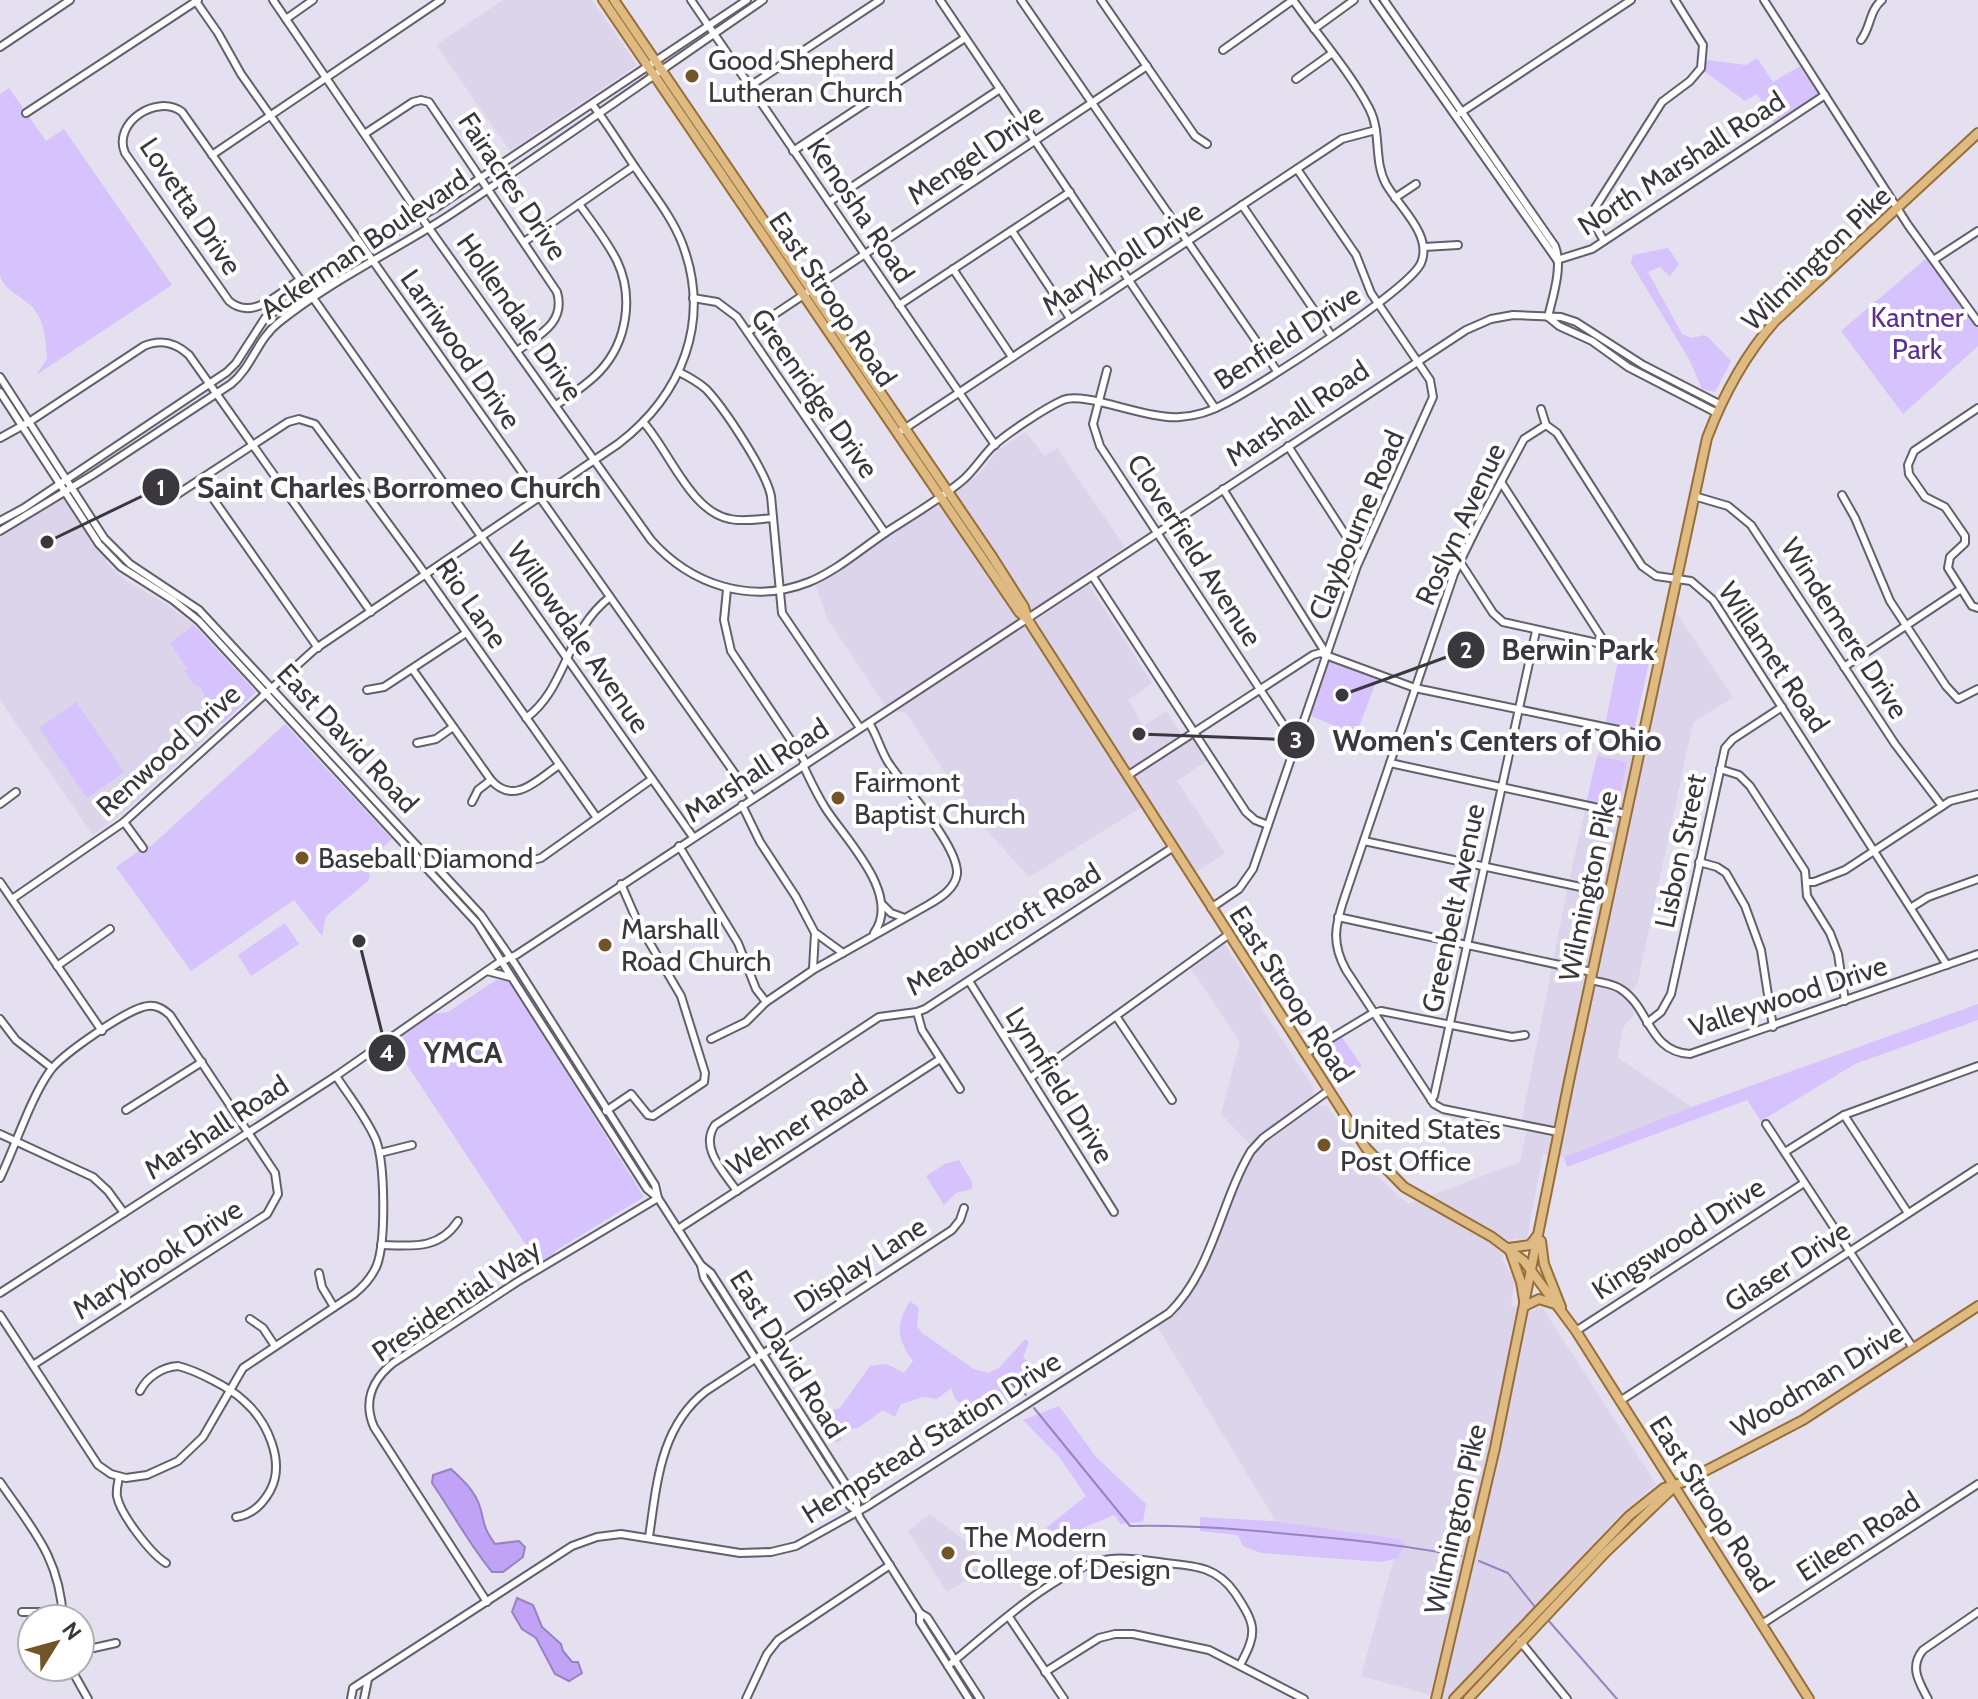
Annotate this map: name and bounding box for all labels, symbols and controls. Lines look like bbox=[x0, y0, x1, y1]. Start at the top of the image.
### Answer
place label: Good Shepherd Lutheran Church bbox=[708, 43, 903, 109]
marker: Good Shepherd Lutheran Church bbox=[683, 67, 701, 85]
street label: North Marshall Road bbox=[1571, 83, 1791, 243]
street label: Mengel Drive bbox=[901, 96, 1049, 212]
street label: Fairacres Drive bbox=[451, 106, 575, 266]
street label: Lovetta Drive bbox=[133, 131, 249, 281]
street label: Kenosha Road bbox=[800, 131, 922, 289]
street label: Ackerman Boulevard bbox=[254, 162, 474, 326]
street label: Wilmington Pike bbox=[1735, 178, 1897, 338]
street label: Maryknoll Drive bbox=[1035, 193, 1209, 323]
street label: East Stroop Road bbox=[762, 205, 904, 393]
street label: Hollendale Drive bbox=[450, 227, 590, 407]
street label: Larriwood Drive bbox=[394, 263, 528, 435]
street label: Benfield Drive bbox=[1208, 277, 1366, 397]
park label: Kantner Park bbox=[1871, 300, 1964, 366]
street label: Greenridge Drive bbox=[744, 302, 886, 484]
street label: Marshall Road bbox=[1219, 353, 1375, 473]
street label: Claybourne Road bbox=[1301, 425, 1411, 625]
street label: Roslyn Avenue bbox=[1408, 438, 1512, 610]
street label: Cloverfield Avenue bbox=[1120, 448, 1270, 652]
callout: Saint Charles Borromeo Church bbox=[141, 460, 617, 514]
text: Saint Charles Borromeo Church bbox=[197, 469, 601, 506]
text: 1 bbox=[157, 473, 165, 502]
street label: Windemere Drive bbox=[1774, 531, 1916, 725]
street label: Willowdale Avenue bbox=[500, 535, 658, 739]
street label: Rio Lane bbox=[429, 552, 515, 654]
street label: Willamet Road bbox=[1711, 575, 1837, 739]
callout: Berwin Park bbox=[1446, 623, 1671, 677]
text: Berwin Park bbox=[1501, 631, 1655, 668]
text: 2 bbox=[1460, 635, 1472, 664]
street label: East David Road bbox=[270, 656, 426, 820]
street label: Renwood Drive bbox=[89, 677, 247, 823]
street label: Marshall Road bbox=[677, 711, 835, 829]
callout: Women's Centers of Ohio bbox=[1276, 713, 1677, 767]
text: Women's Centers of Ohio bbox=[1332, 722, 1662, 759]
text: 3 bbox=[1290, 725, 1302, 754]
place label: Fairmont Baptist Church bbox=[854, 765, 1026, 831]
street label: Lisbon Street bbox=[1647, 771, 1713, 931]
street label: Wilmington Pike bbox=[1551, 788, 1625, 984]
marker: Fairmont Baptist Church bbox=[829, 789, 847, 807]
street label: Greenbelt Avenue bbox=[1414, 801, 1492, 1015]
place label: Baseball Diamond bbox=[318, 841, 533, 875]
marker: Baseball Diamond bbox=[293, 849, 311, 867]
street label: Meadowcroft Road bbox=[899, 855, 1107, 1003]
street label: East Stroop Road bbox=[1222, 899, 1362, 1089]
place label: Marshall Road Church bbox=[621, 912, 772, 978]
marker: Marshall Road Church bbox=[596, 936, 614, 954]
street label: Valleywood Drive bbox=[1685, 948, 1891, 1044]
street label: Lynnfield Drive bbox=[998, 1001, 1122, 1169]
callout: YMCA bbox=[367, 1026, 518, 1080]
text: YMCA bbox=[422, 1034, 503, 1071]
text: 4 bbox=[380, 1038, 394, 1067]
street label: Wehner Road bbox=[720, 1067, 874, 1183]
street label: Marshall Road bbox=[137, 1068, 295, 1186]
place label: United States Post Office bbox=[1340, 1112, 1501, 1178]
marker: United States Post Office bbox=[1315, 1136, 1333, 1154]
street label: Kingswood Drive bbox=[1585, 1169, 1771, 1307]
street label: Marybrook Drive bbox=[66, 1192, 248, 1326]
street label: Display Lane bbox=[788, 1209, 932, 1319]
street label: Glaser Drive bbox=[1718, 1213, 1856, 1319]
street label: Presidential Way bbox=[365, 1231, 547, 1369]
street label: East David Road bbox=[723, 1264, 853, 1444]
street label: Woodman Drive bbox=[1725, 1315, 1909, 1445]
street label: Hempstead Station Drive bbox=[795, 1344, 1067, 1530]
street label: East Stroop Road bbox=[1642, 1409, 1782, 1599]
street label: Wilmington Pike bbox=[1417, 1421, 1493, 1617]
street label: Eileen Road bbox=[1790, 1484, 1926, 1588]
place label: The Modern College of Design bbox=[964, 1520, 1171, 1586]
marker: The Modern College of Design bbox=[939, 1544, 957, 1562]
north arrow bbox=[16, 1603, 96, 1683]
text: N bbox=[56, 1617, 87, 1646]

